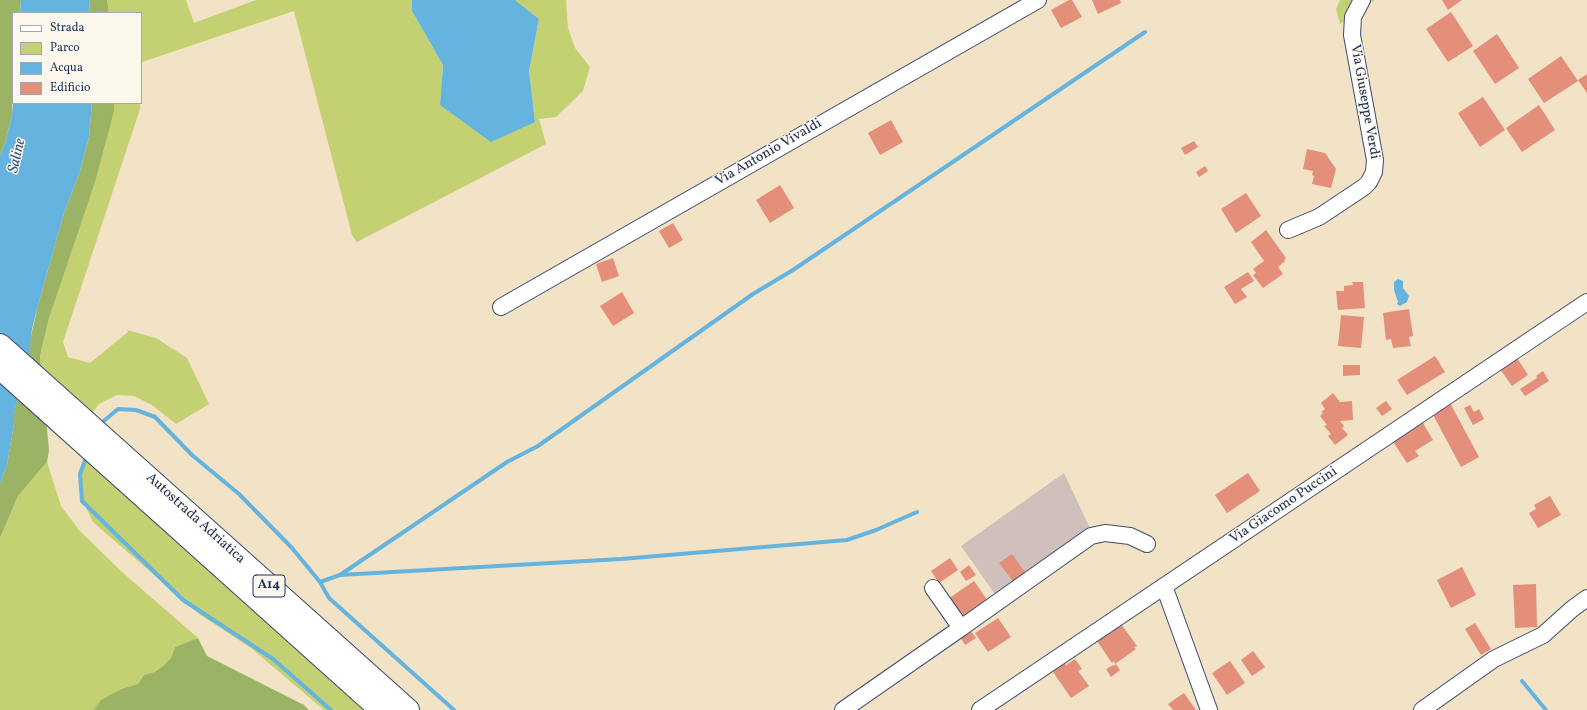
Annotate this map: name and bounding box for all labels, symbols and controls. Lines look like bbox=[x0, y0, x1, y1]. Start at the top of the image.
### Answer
legend bbox=[12, 12, 142, 104]
text: Strada bbox=[50, 20, 85, 36]
text: Parco bbox=[50, 40, 80, 56]
street label: Via Giuseppe Verdi bbox=[1346, 43, 1382, 161]
text: Acqua bbox=[50, 60, 83, 76]
text: Edificio bbox=[50, 80, 90, 96]
street label: Via Antonio Vivaldi bbox=[713, 116, 825, 190]
water label: Saline bbox=[5, 137, 31, 175]
street label: Via Giacomo Puccini bbox=[1227, 464, 1341, 548]
street label: Autostrada Adriatica bbox=[142, 470, 248, 568]
road number: A14 bbox=[253, 575, 285, 597]

